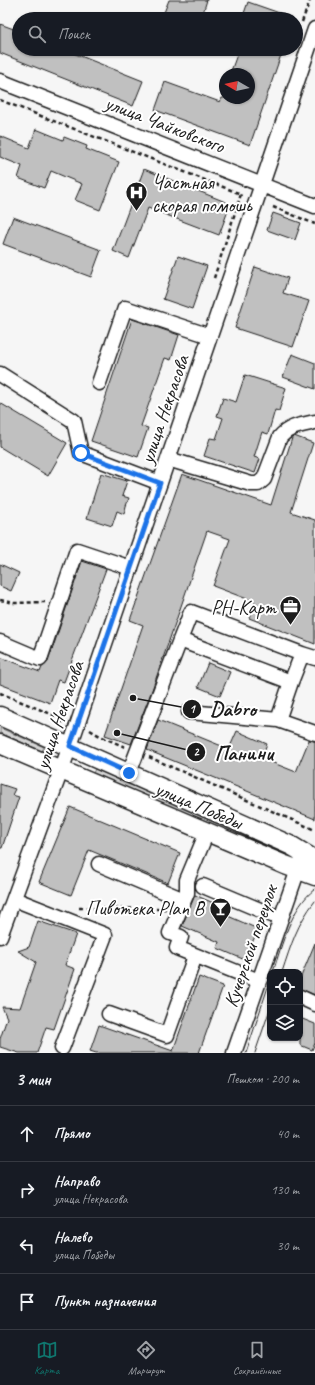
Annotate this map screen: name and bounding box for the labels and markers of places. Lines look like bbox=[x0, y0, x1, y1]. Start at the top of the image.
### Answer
place label: Частная скорая помошь bbox=[152, 170, 253, 218]
hospital icon: Частная скорая помошь bbox=[124, 180, 150, 213]
office icon: РН-Карт bbox=[278, 594, 304, 627]
place label: РН-Карт bbox=[211, 595, 278, 620]
callout: Dabro bbox=[182, 692, 265, 725]
callout: Панини bbox=[186, 736, 281, 769]
bar icon: Пивотека Plan B bbox=[207, 895, 233, 928]
place label: Пивотека Plan B bbox=[86, 896, 206, 921]

